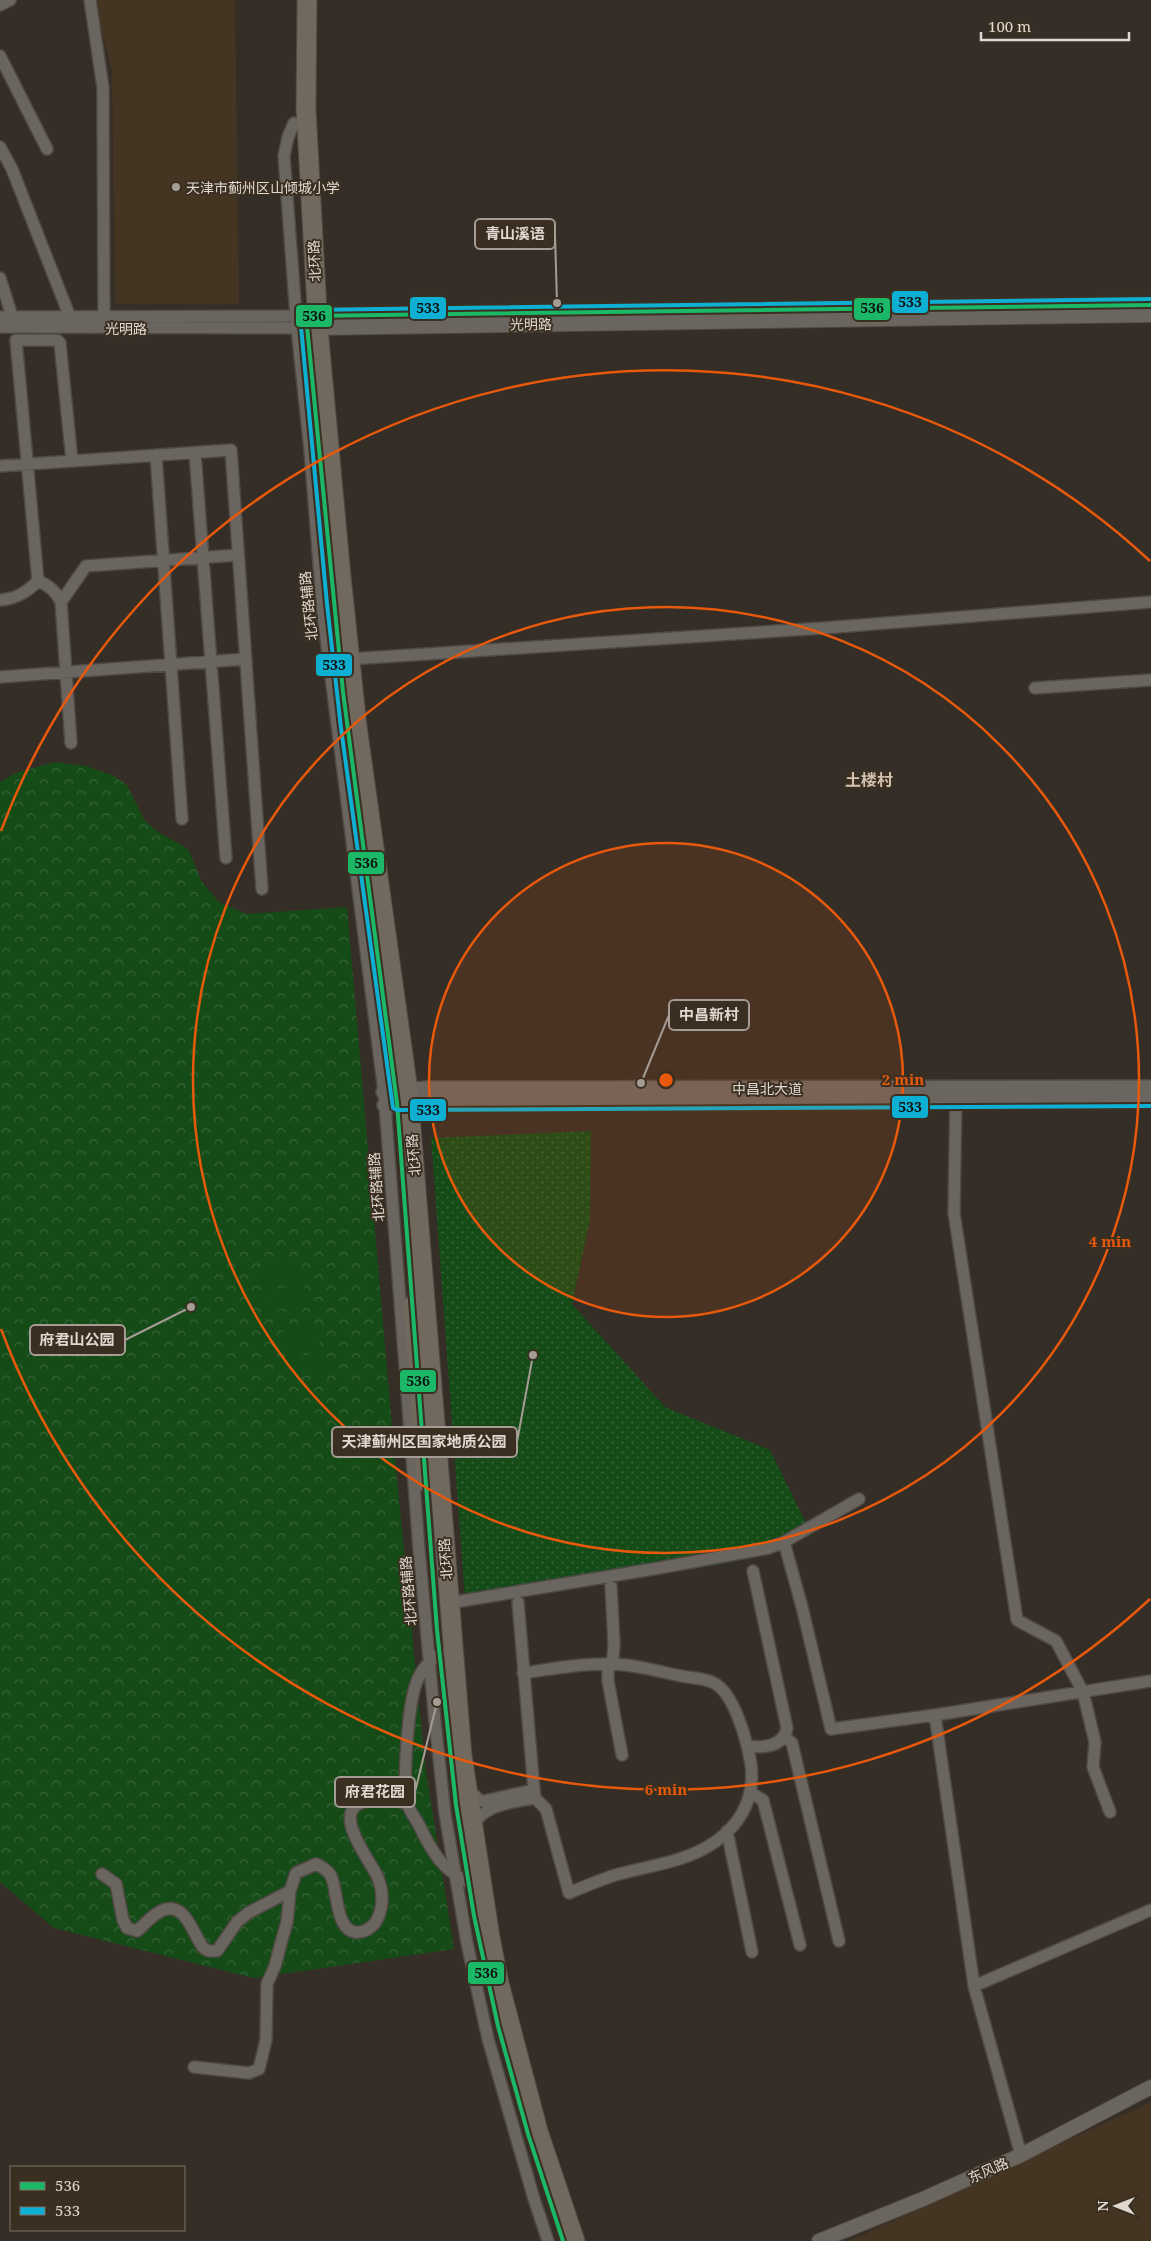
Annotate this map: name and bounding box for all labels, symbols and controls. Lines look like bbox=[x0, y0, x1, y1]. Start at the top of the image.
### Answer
scale bar bbox=[981, 10, 1128, 42]
text: 100 m bbox=[988, 16, 1031, 36]
place label: 天津市蓟州区山倾城小学 bbox=[186, 178, 340, 197]
marker: 天津市蓟州区山倾城小学 bbox=[170, 181, 182, 193]
callout: 青山溪语 bbox=[475, 219, 555, 249]
text: 青山溪语 bbox=[485, 223, 545, 243]
street label: 北环路 bbox=[303, 240, 325, 282]
line badge: 533 bbox=[891, 290, 929, 314]
text: 533 bbox=[898, 292, 922, 311]
line badge: 533 bbox=[409, 296, 447, 320]
line badge: 536 bbox=[853, 297, 891, 321]
text: 533 bbox=[416, 298, 440, 317]
text: 536 bbox=[860, 298, 884, 317]
line badge: 536 bbox=[295, 304, 333, 328]
text: 536 bbox=[302, 306, 326, 325]
street label: 光明路 bbox=[510, 314, 552, 334]
street label: 光明路 bbox=[105, 319, 147, 338]
street label: 北环路辅路 bbox=[295, 570, 321, 642]
line badge: 533 bbox=[315, 653, 353, 677]
text: 533 bbox=[322, 655, 346, 674]
district label: 土楼村 bbox=[845, 769, 893, 791]
line badge: 536 bbox=[347, 851, 385, 875]
text: 536 bbox=[354, 853, 378, 872]
callout: 中昌新村 bbox=[669, 1000, 749, 1030]
text: 中昌新村 bbox=[679, 1004, 739, 1024]
text: 2 min bbox=[882, 1069, 924, 1089]
centre of rings bbox=[657, 1071, 675, 1089]
street label: 中昌北大道 bbox=[732, 1079, 802, 1098]
line badge: 533 bbox=[891, 1095, 929, 1119]
text: 533 bbox=[898, 1097, 922, 1116]
line badge: 533 bbox=[409, 1098, 447, 1122]
text: 533 bbox=[416, 1100, 440, 1119]
street label: 北环路 bbox=[402, 1133, 424, 1177]
street label: 北环路辅路 bbox=[364, 1151, 388, 1223]
text: 4 min bbox=[1089, 1231, 1131, 1251]
callout: 府君山公园 bbox=[30, 1325, 125, 1355]
text: 府君山公园 bbox=[39, 1329, 115, 1349]
line badge: 536 bbox=[399, 1369, 437, 1393]
text: 536 bbox=[406, 1371, 430, 1390]
callout: 天津蓟州区国家地质公园 bbox=[332, 1427, 517, 1457]
text: 天津蓟州区国家地质公园 bbox=[341, 1431, 507, 1451]
street label: 北环路 bbox=[434, 1537, 456, 1581]
street label: 北环路辅路 bbox=[395, 1555, 421, 1627]
callout: 府君花园 bbox=[335, 1777, 415, 1807]
text: 6 min bbox=[645, 1779, 687, 1799]
text: 府君花园 bbox=[345, 1781, 405, 1801]
line badge: 536 bbox=[467, 1961, 505, 1985]
text: 536 bbox=[474, 1963, 498, 1982]
street label: 东风路 bbox=[965, 2153, 1011, 2187]
legend bbox=[10, 2166, 185, 2231]
text: 536 bbox=[55, 2175, 80, 2195]
north arrow bbox=[1091, 2181, 1141, 2231]
text: 533 bbox=[55, 2200, 80, 2220]
text: N bbox=[1093, 2200, 1112, 2212]

